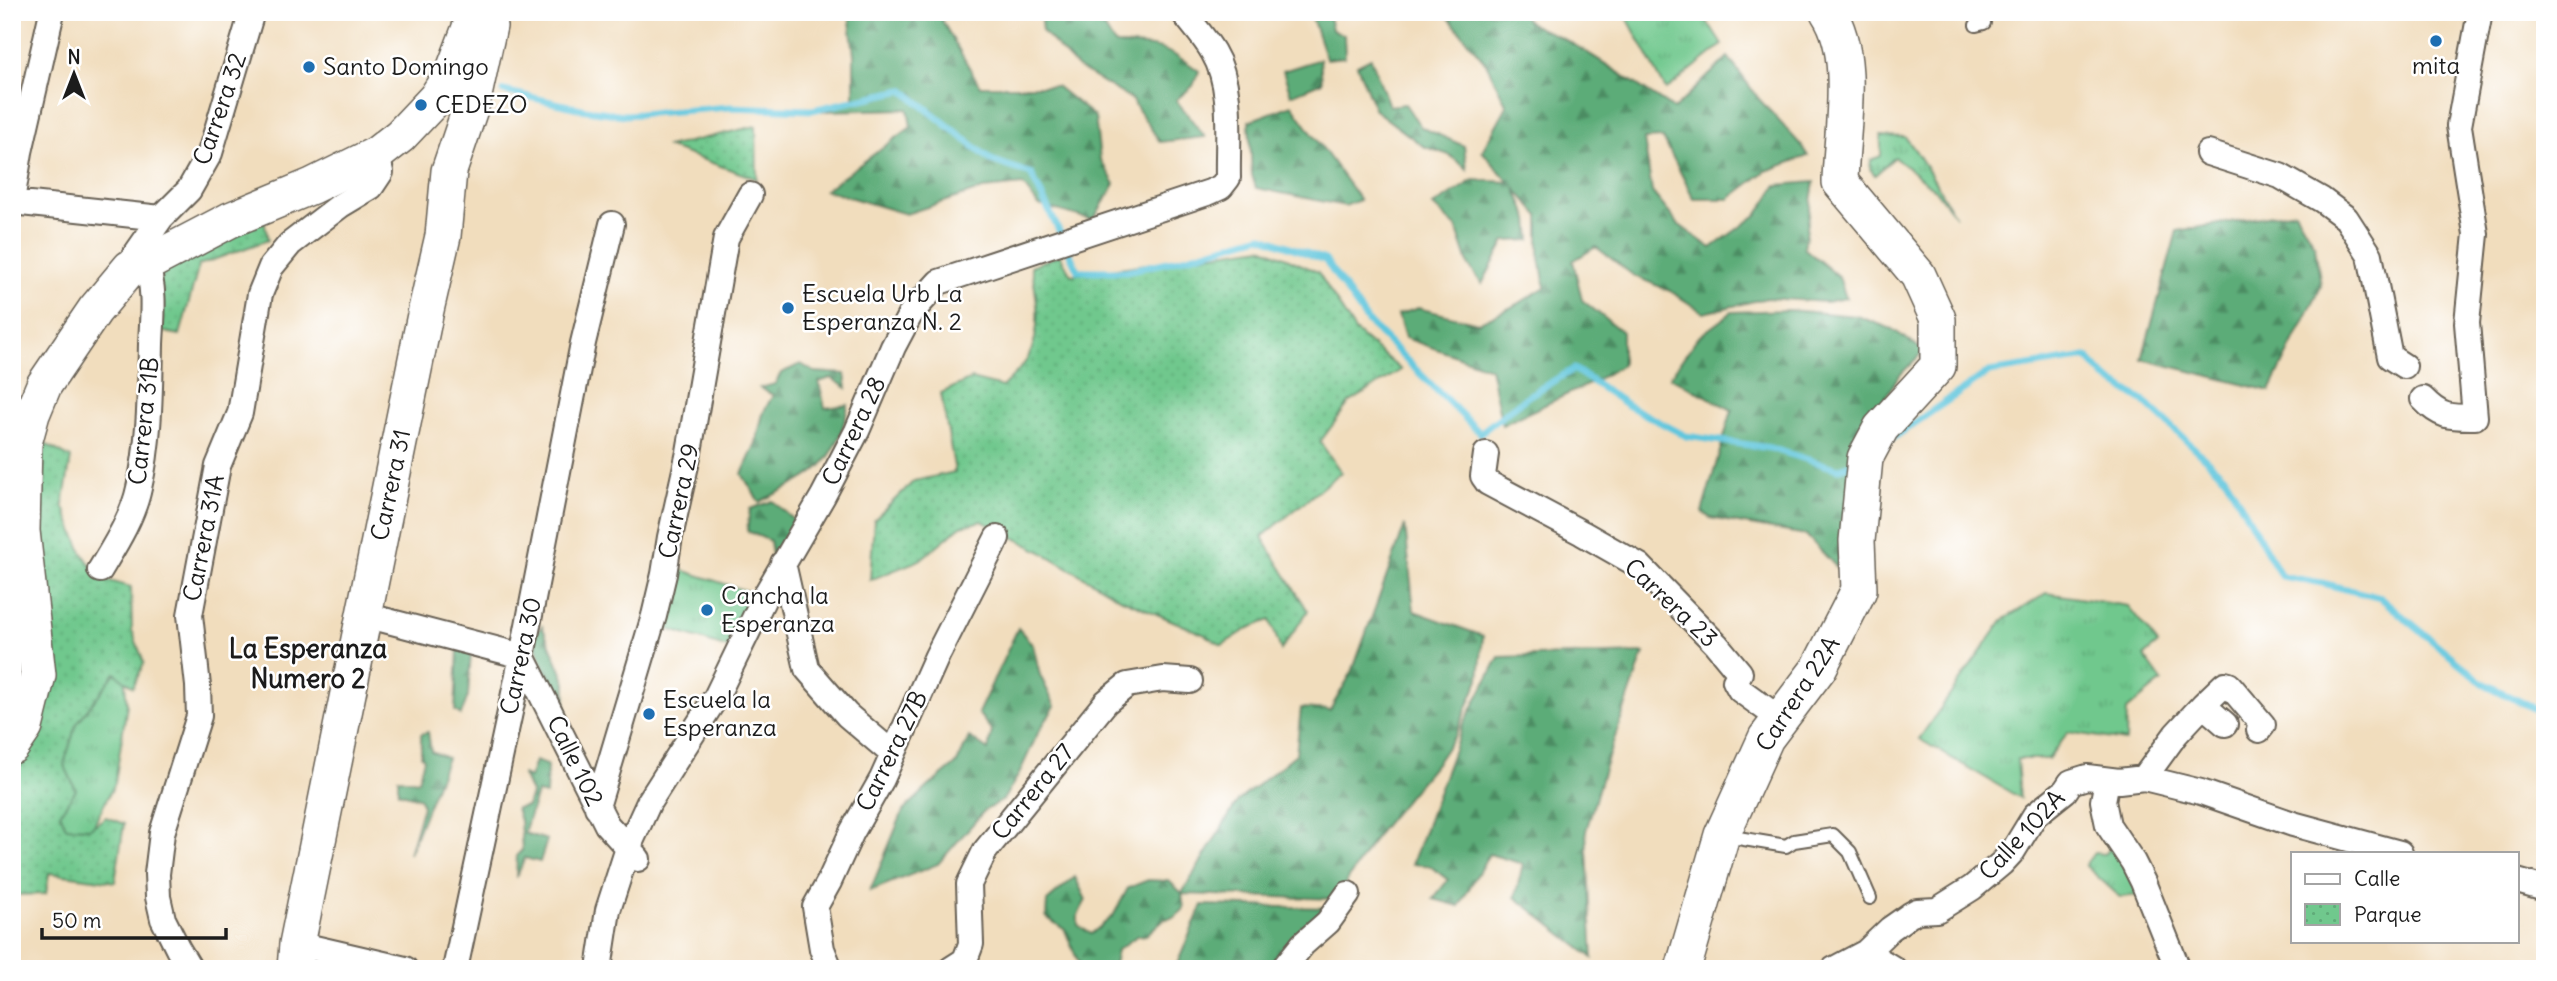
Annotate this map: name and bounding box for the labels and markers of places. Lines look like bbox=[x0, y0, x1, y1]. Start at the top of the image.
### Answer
marker: mita bbox=[2428, 33, 2444, 49]
place label: mita bbox=[2412, 50, 2460, 80]
place label: Santo Domingo bbox=[323, 51, 489, 81]
marker: Santo Domingo bbox=[301, 59, 317, 75]
place label: CEDEZO bbox=[435, 89, 528, 119]
marker: CEDEZO bbox=[413, 97, 429, 113]
place label: Escuela Urb La Esperanza N. 2 bbox=[802, 278, 962, 336]
marker: Escuela Urb La Esperanza N. 2 bbox=[780, 300, 796, 316]
place label: Cancha la Esperanza bbox=[721, 580, 835, 638]
marker: Cancha la Esperanza bbox=[699, 602, 715, 618]
place label: Escuela la Esperanza bbox=[663, 684, 777, 742]
marker: Escuela la Esperanza bbox=[641, 706, 657, 722]

